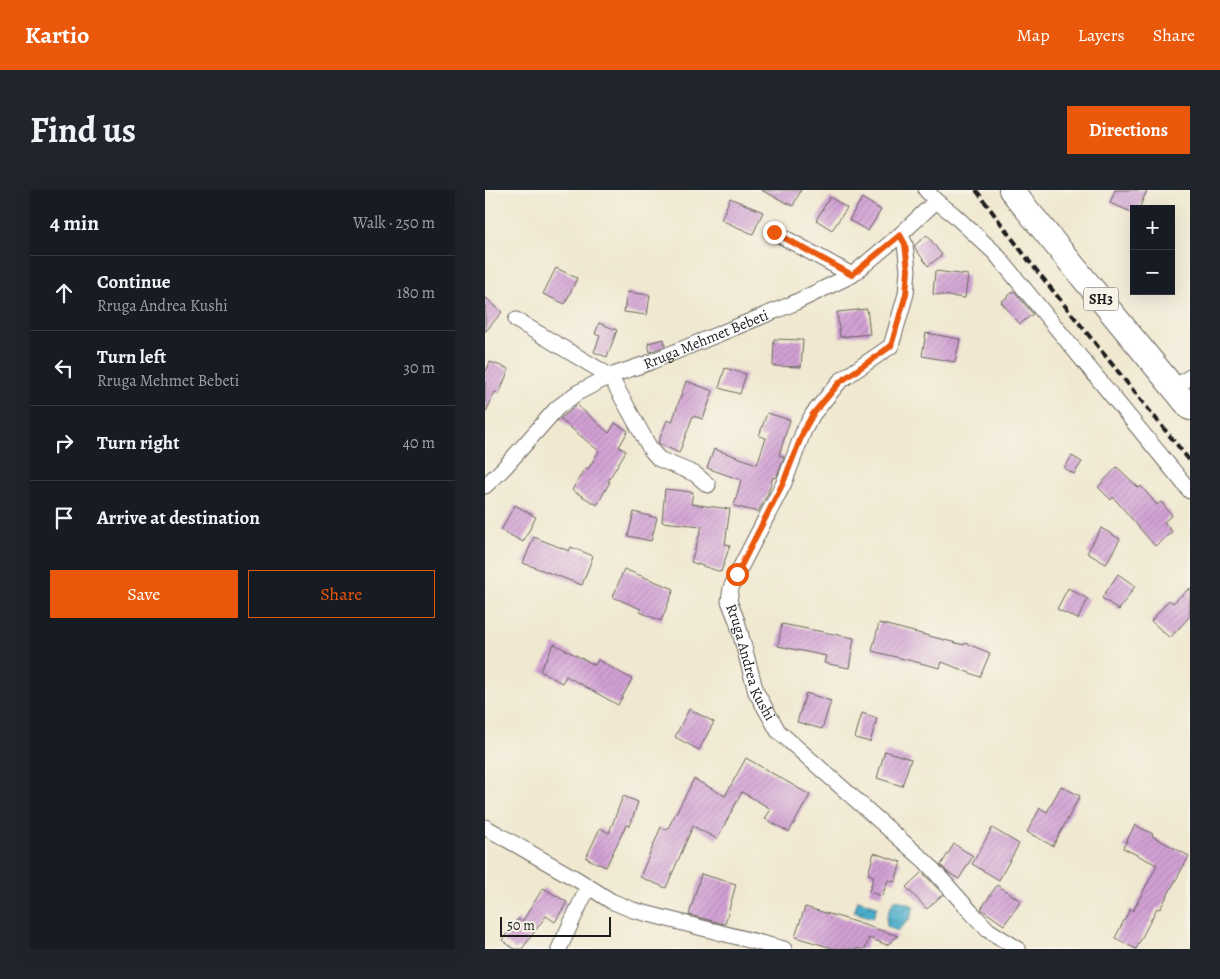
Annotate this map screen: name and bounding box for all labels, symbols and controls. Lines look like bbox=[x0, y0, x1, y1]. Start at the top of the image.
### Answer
text: Kartio bbox=[25, 19, 89, 51]
text: Map bbox=[1017, 23, 1050, 47]
text: Layers bbox=[1078, 23, 1125, 47]
text: Share bbox=[1153, 23, 1195, 47]
text: Find us bbox=[30, 106, 136, 154]
button: Directions bbox=[1067, 106, 1190, 154]
map controls bbox=[1130, 205, 1175, 295]
button: + bbox=[1130, 205, 1175, 250]
text: 4 min bbox=[50, 209, 99, 237]
text: Walk · 250 m bbox=[353, 212, 435, 234]
route end bbox=[763, 221, 786, 244]
button: − bbox=[1130, 250, 1175, 295]
text: Continue bbox=[97, 269, 171, 295]
icon: ahead bbox=[50, 279, 78, 307]
text: 180 m bbox=[397, 282, 435, 304]
road number: SH3 bbox=[1083, 288, 1119, 310]
text: Rruga Andrea Kushi bbox=[97, 295, 228, 317]
street label: Rruga Mehmet Bebeti bbox=[640, 305, 771, 374]
text: Turn left bbox=[97, 344, 166, 370]
icon: left bbox=[50, 354, 78, 382]
text: 30 m bbox=[403, 357, 435, 379]
text: Rruga Mehmet Bebeti bbox=[97, 370, 239, 392]
icon: right bbox=[50, 429, 78, 457]
text: Turn right bbox=[97, 430, 179, 456]
text: 40 m bbox=[403, 432, 435, 454]
icon: arrive bbox=[50, 504, 78, 532]
text: Arrive at destination bbox=[97, 505, 260, 531]
route start bbox=[726, 563, 749, 586]
button: Save bbox=[50, 570, 238, 618]
button: Share bbox=[248, 570, 435, 618]
street label: Rruga Andrea Kushi bbox=[721, 601, 780, 724]
scale bar bbox=[500, 914, 611, 937]
text: 50 m bbox=[507, 916, 535, 935]

